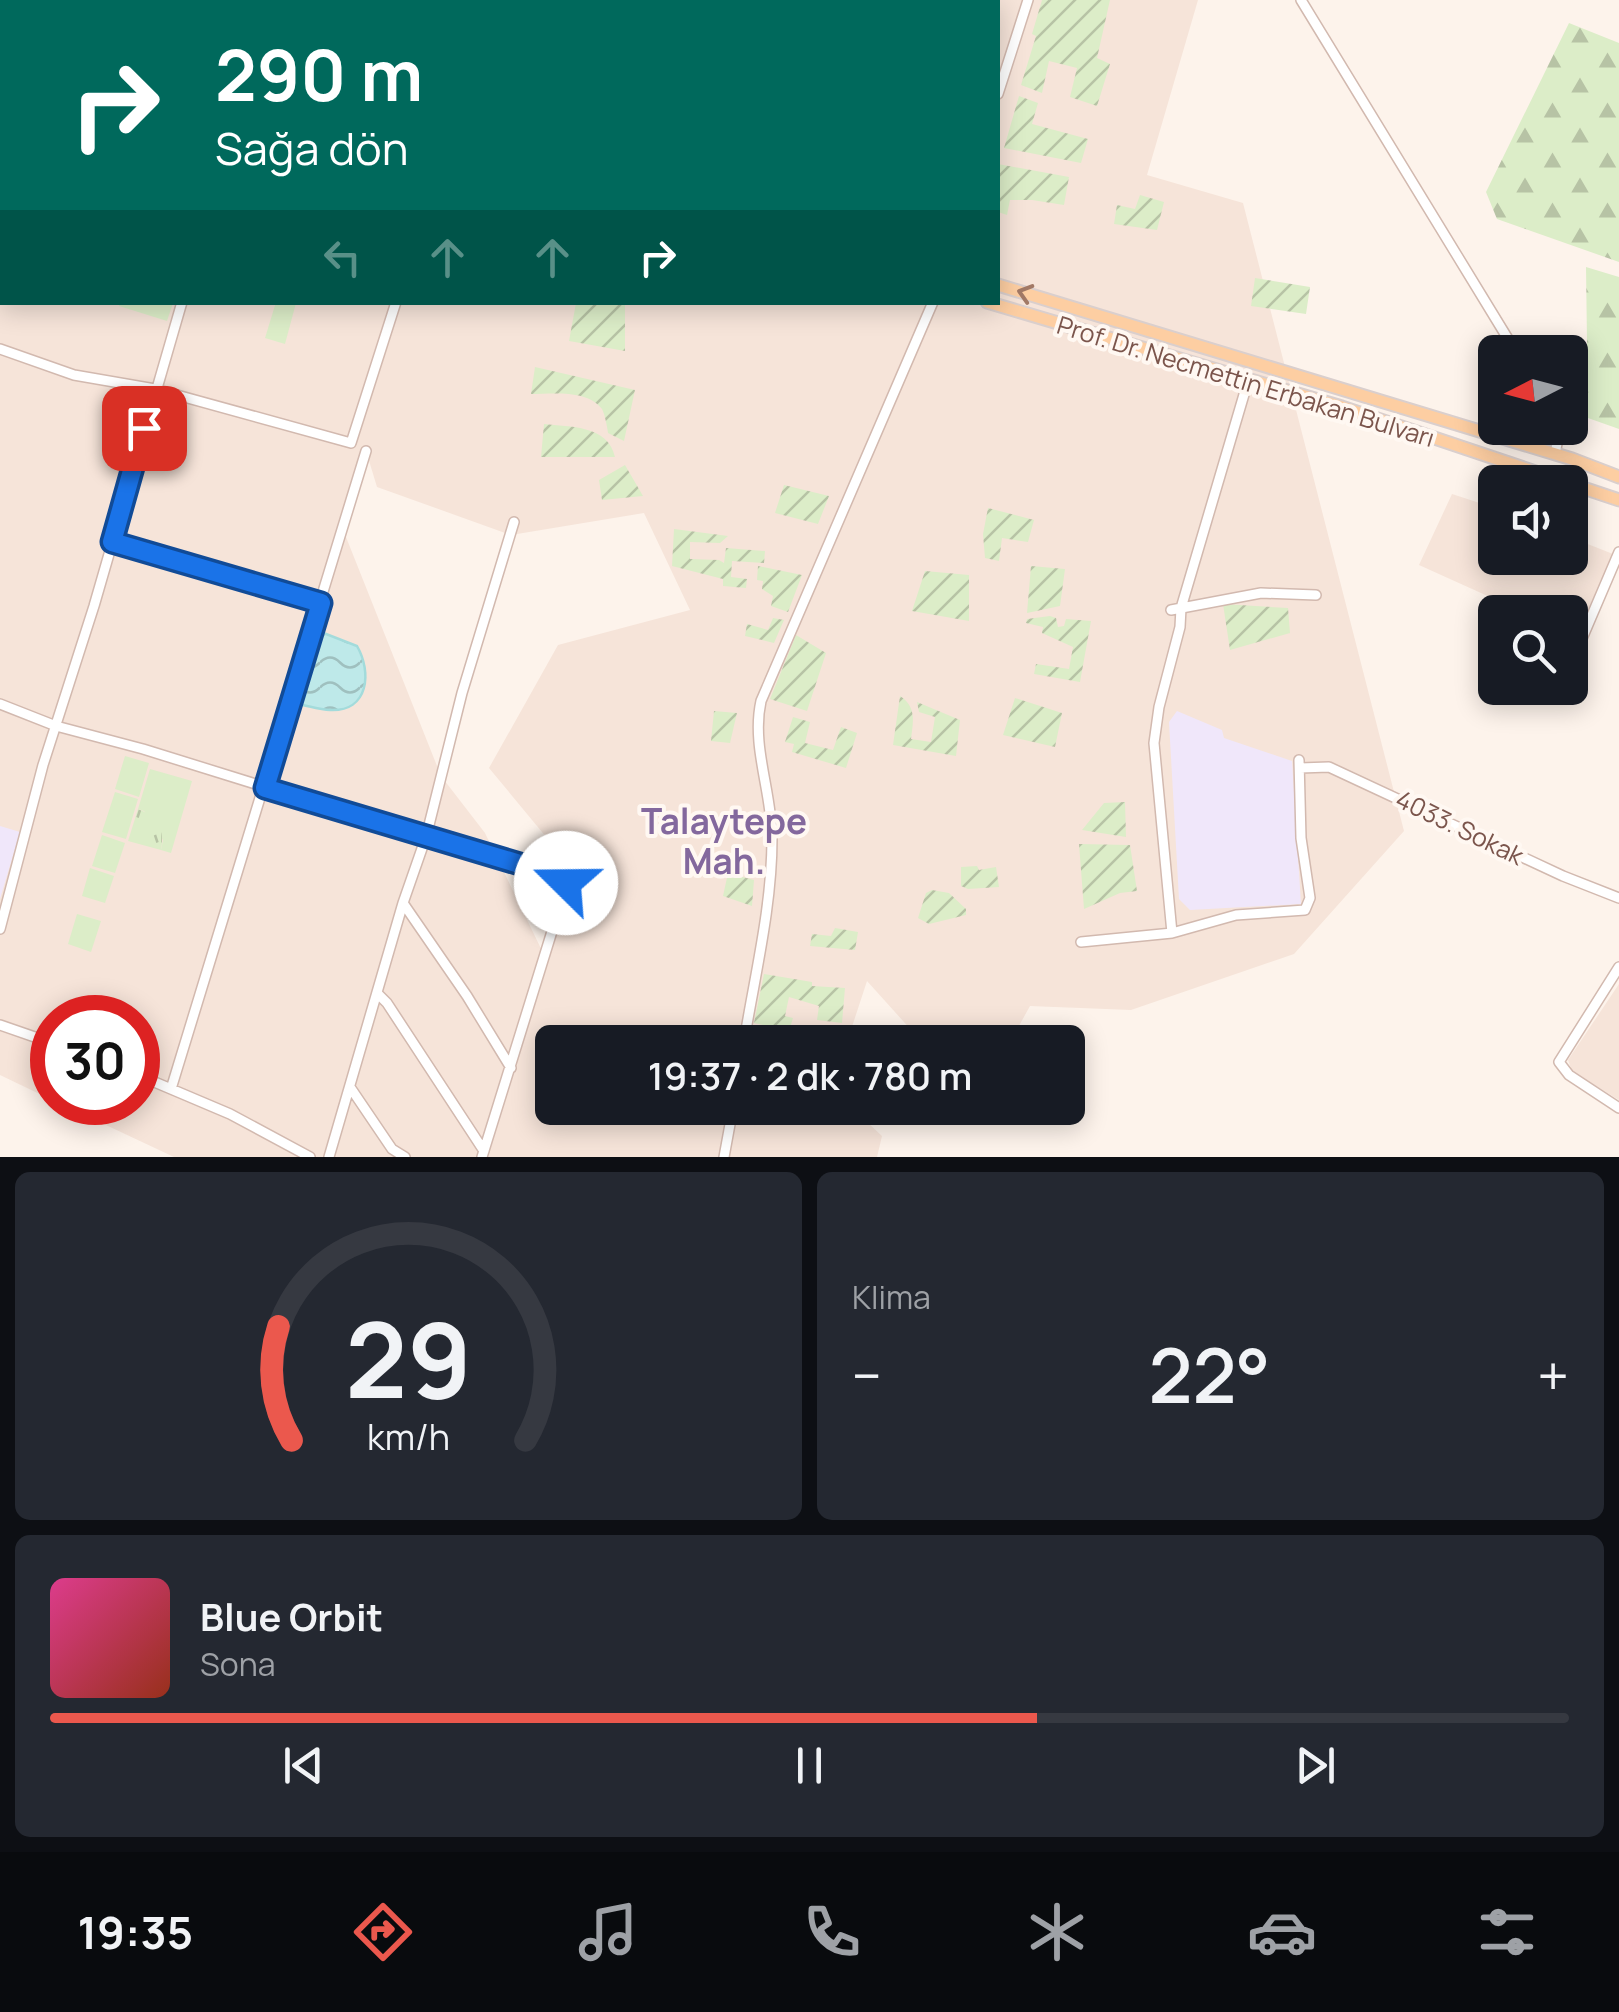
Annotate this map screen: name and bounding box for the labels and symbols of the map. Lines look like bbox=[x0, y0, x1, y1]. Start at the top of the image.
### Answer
one-way arrow bbox=[1017, 284, 1034, 305]
street label: Prof. Dr. Necmettin Erbakan Bulvarı bbox=[1053, 307, 1439, 455]
north arrow bbox=[1478, 335, 1588, 445]
pin bbox=[102, 386, 187, 471]
street label: 4033. Sokak bbox=[1390, 781, 1530, 873]
district label: Talaytepe Mah. bbox=[641, 797, 807, 885]
position arrow bbox=[514, 831, 618, 935]
speed limit sign: 30 bbox=[30, 995, 160, 1125]

